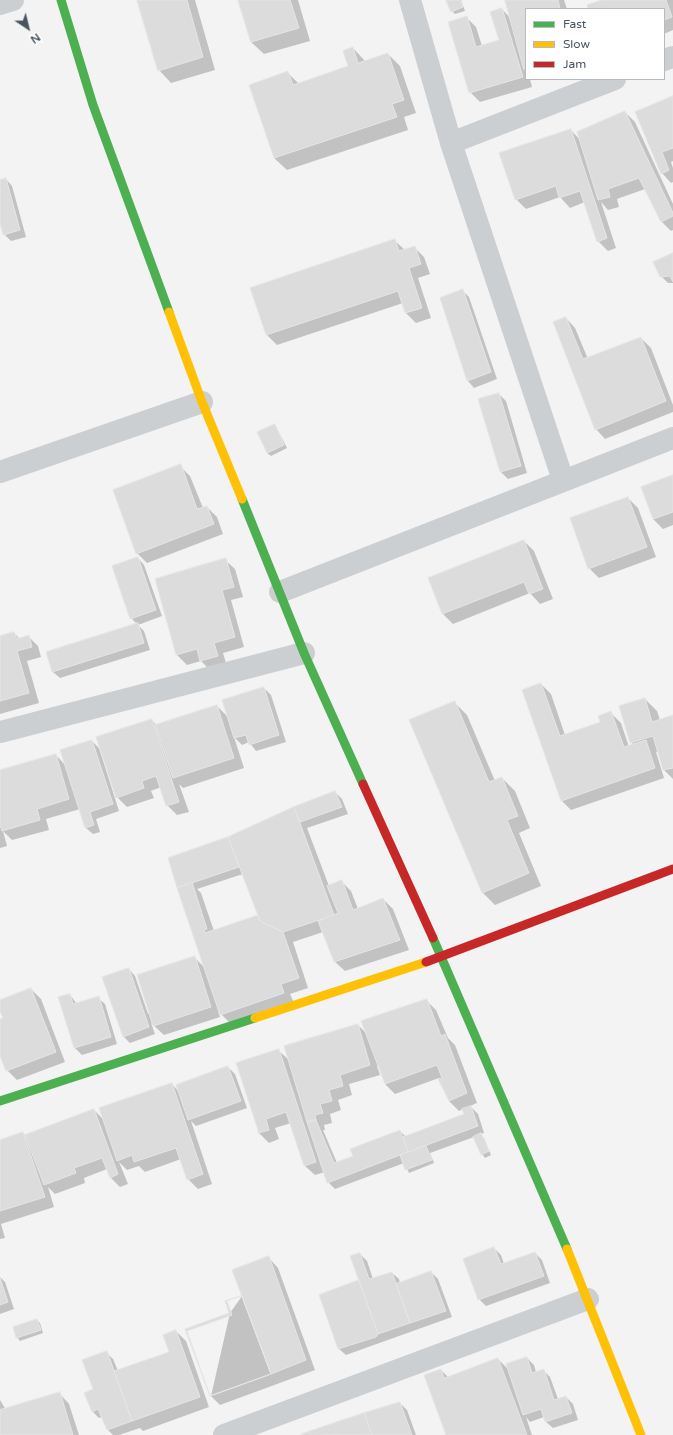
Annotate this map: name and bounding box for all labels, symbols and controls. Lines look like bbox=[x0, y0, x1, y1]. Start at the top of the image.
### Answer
north arrow bbox=[8, 8, 48, 48]
legend bbox=[525, 8, 665, 80]
text: Fast bbox=[563, 17, 586, 31]
text: N bbox=[28, 30, 43, 46]
text: Slow bbox=[563, 37, 590, 51]
text: Jam bbox=[563, 57, 586, 71]

